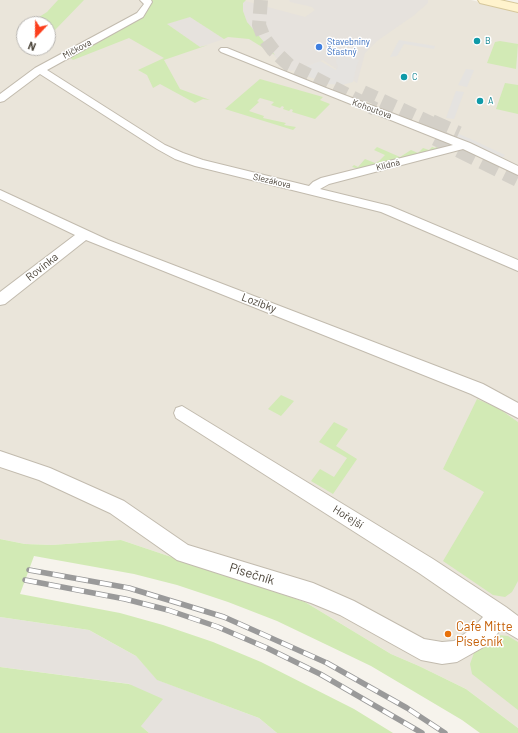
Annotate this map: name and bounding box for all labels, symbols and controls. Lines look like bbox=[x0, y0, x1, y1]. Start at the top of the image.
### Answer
north arrow bbox=[16, 16, 56, 56]
marker: B bbox=[472, 36, 482, 46]
place label: B bbox=[485, 36, 491, 46]
street label: Míčkova bbox=[61, 37, 93, 61]
place label: Stavebniny Šťastný bbox=[327, 37, 370, 58]
text: N bbox=[26, 39, 38, 54]
marker: Stavebniny Šťastný bbox=[314, 42, 324, 52]
marker: C bbox=[399, 72, 409, 82]
place label: C bbox=[412, 72, 417, 82]
marker: A bbox=[475, 96, 485, 106]
place label: A bbox=[488, 96, 493, 106]
street label: Kohoutova bbox=[351, 97, 393, 121]
street label: Klidná bbox=[375, 157, 401, 173]
street label: Slezákova bbox=[252, 171, 292, 191]
street label: Rovinka bbox=[23, 250, 61, 284]
street label: Lozíbky bbox=[240, 290, 278, 316]
street label: Hořejší bbox=[330, 503, 366, 531]
street label: Písečník bbox=[227, 560, 277, 588]
place label: Cafe Mitte Písečník bbox=[456, 619, 513, 650]
marker: Cafe Mitte Písečník bbox=[443, 629, 453, 639]

